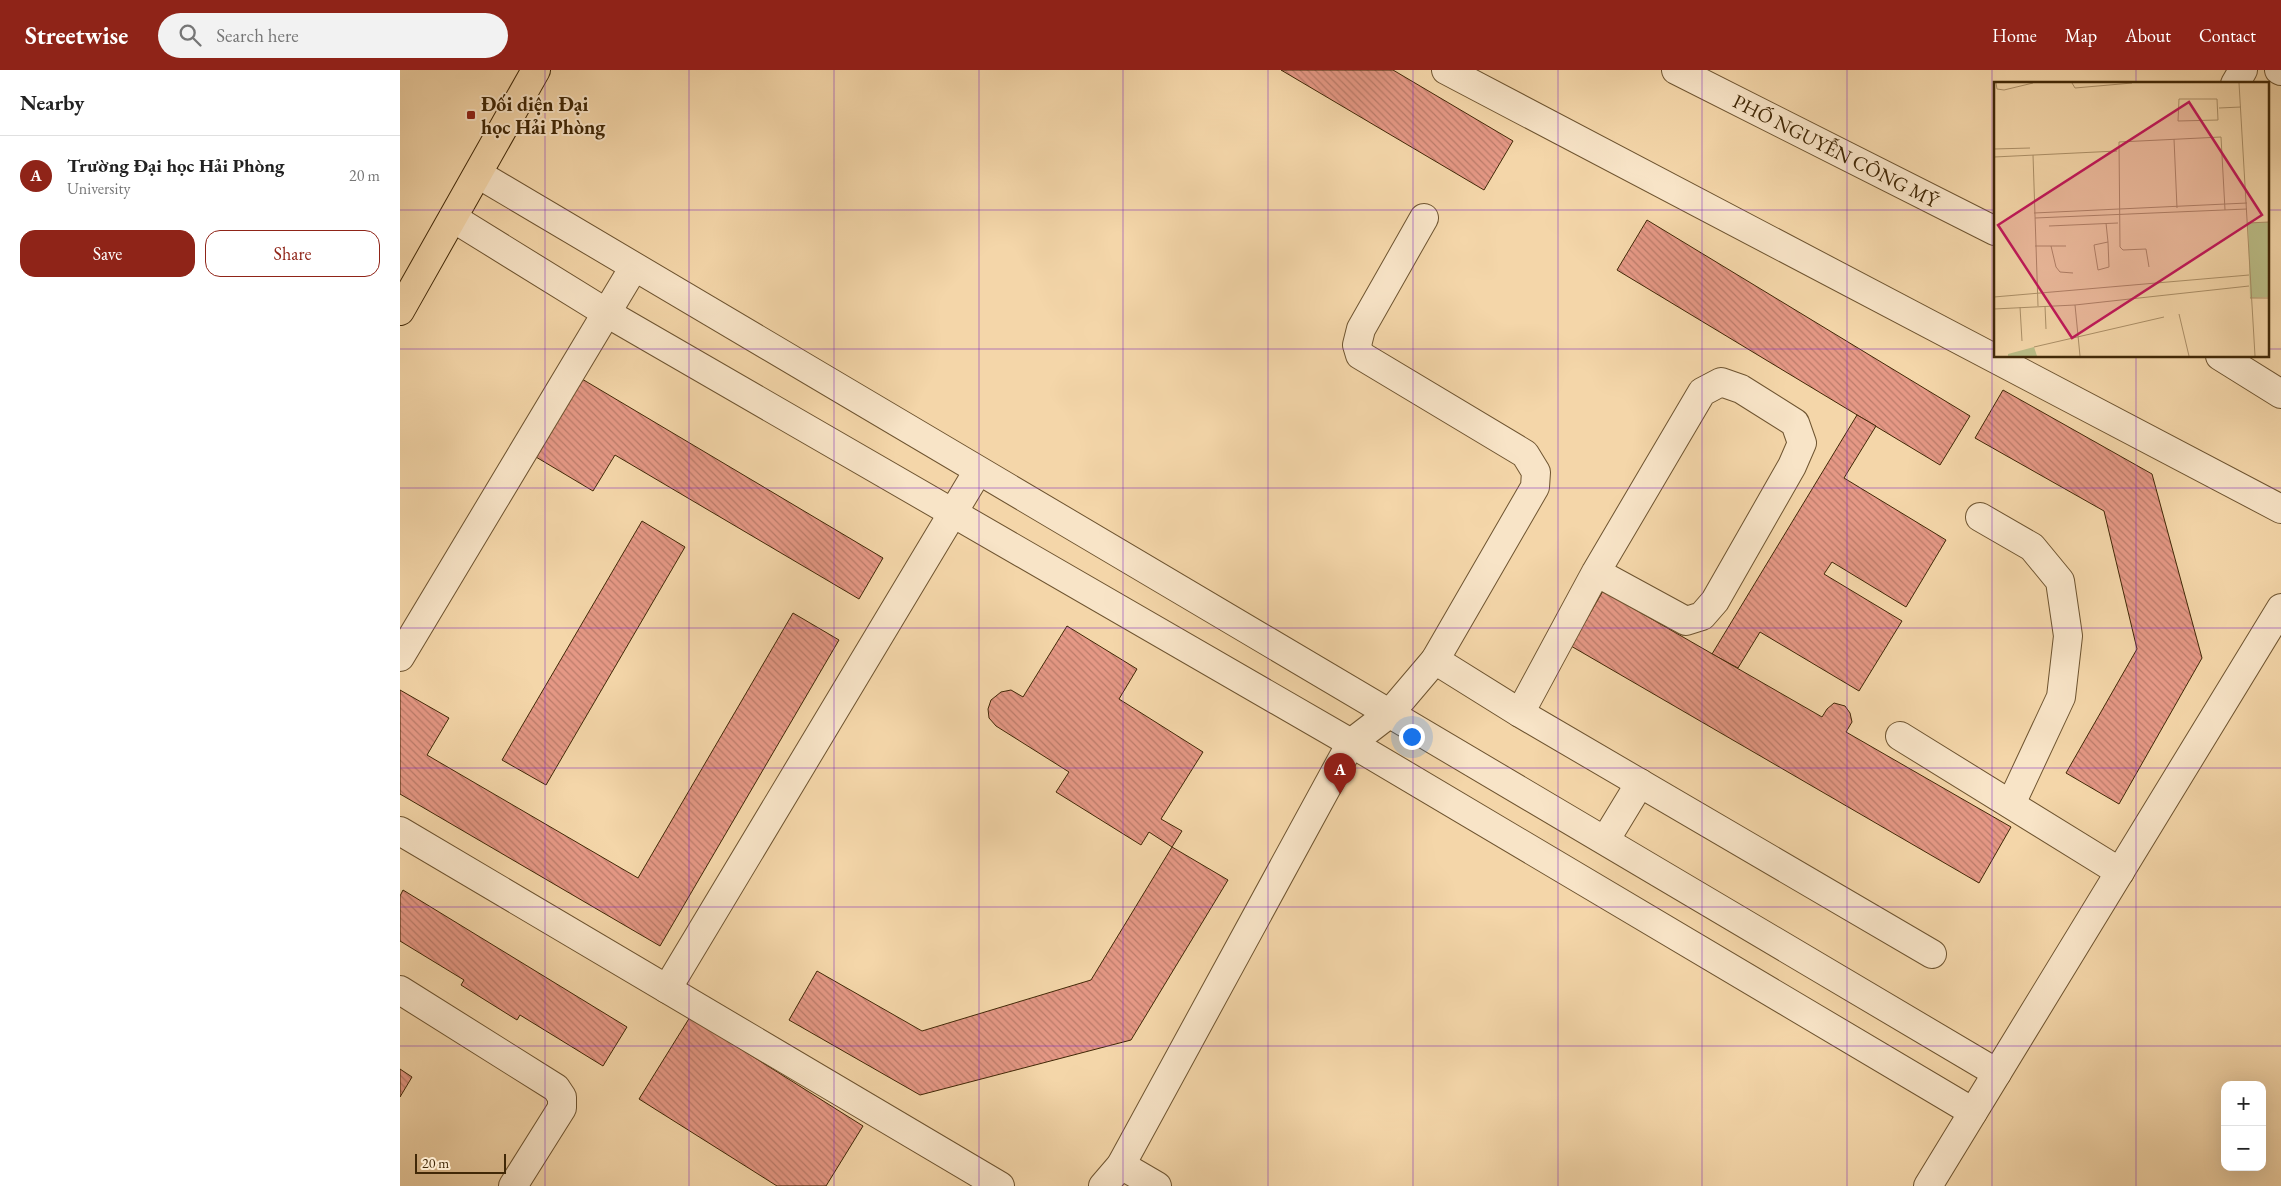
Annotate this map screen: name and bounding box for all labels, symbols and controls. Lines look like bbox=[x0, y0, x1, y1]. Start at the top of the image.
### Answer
search box bbox=[158, 13, 508, 58]
text: Streetwise bbox=[25, 20, 128, 51]
icon: search bbox=[176, 21, 204, 49]
text: Search here bbox=[216, 23, 299, 48]
text: Home bbox=[1992, 24, 2037, 47]
text: Map bbox=[2065, 24, 2097, 47]
text: About bbox=[2125, 24, 2171, 47]
text: Contact bbox=[2199, 24, 2256, 47]
inset map bbox=[1994, 82, 2268, 358]
street label: PHỐ NGUYỄN CÔNG MỸ bbox=[1728, 88, 1944, 214]
text: Nearby bbox=[20, 89, 84, 116]
place label: Đối diện Đại học Hải Phòng bbox=[481, 91, 606, 140]
marker: Đối diện Đại học Hải Phòng bbox=[465, 109, 477, 121]
text: Trường Đại học Hải Phòng bbox=[67, 153, 285, 178]
text: A bbox=[30, 165, 42, 186]
text: 20 m bbox=[349, 165, 380, 186]
text: University bbox=[67, 178, 131, 199]
button: Save bbox=[20, 230, 195, 277]
button: Share bbox=[205, 230, 380, 277]
your location bbox=[1399, 724, 1425, 750]
pin: A bbox=[1324, 753, 1356, 794]
map controls bbox=[2221, 1081, 2266, 1171]
button: + bbox=[2221, 1081, 2266, 1126]
button: − bbox=[2221, 1126, 2266, 1171]
scale bar bbox=[415, 1151, 506, 1174]
text: 20 m bbox=[422, 1154, 449, 1172]

